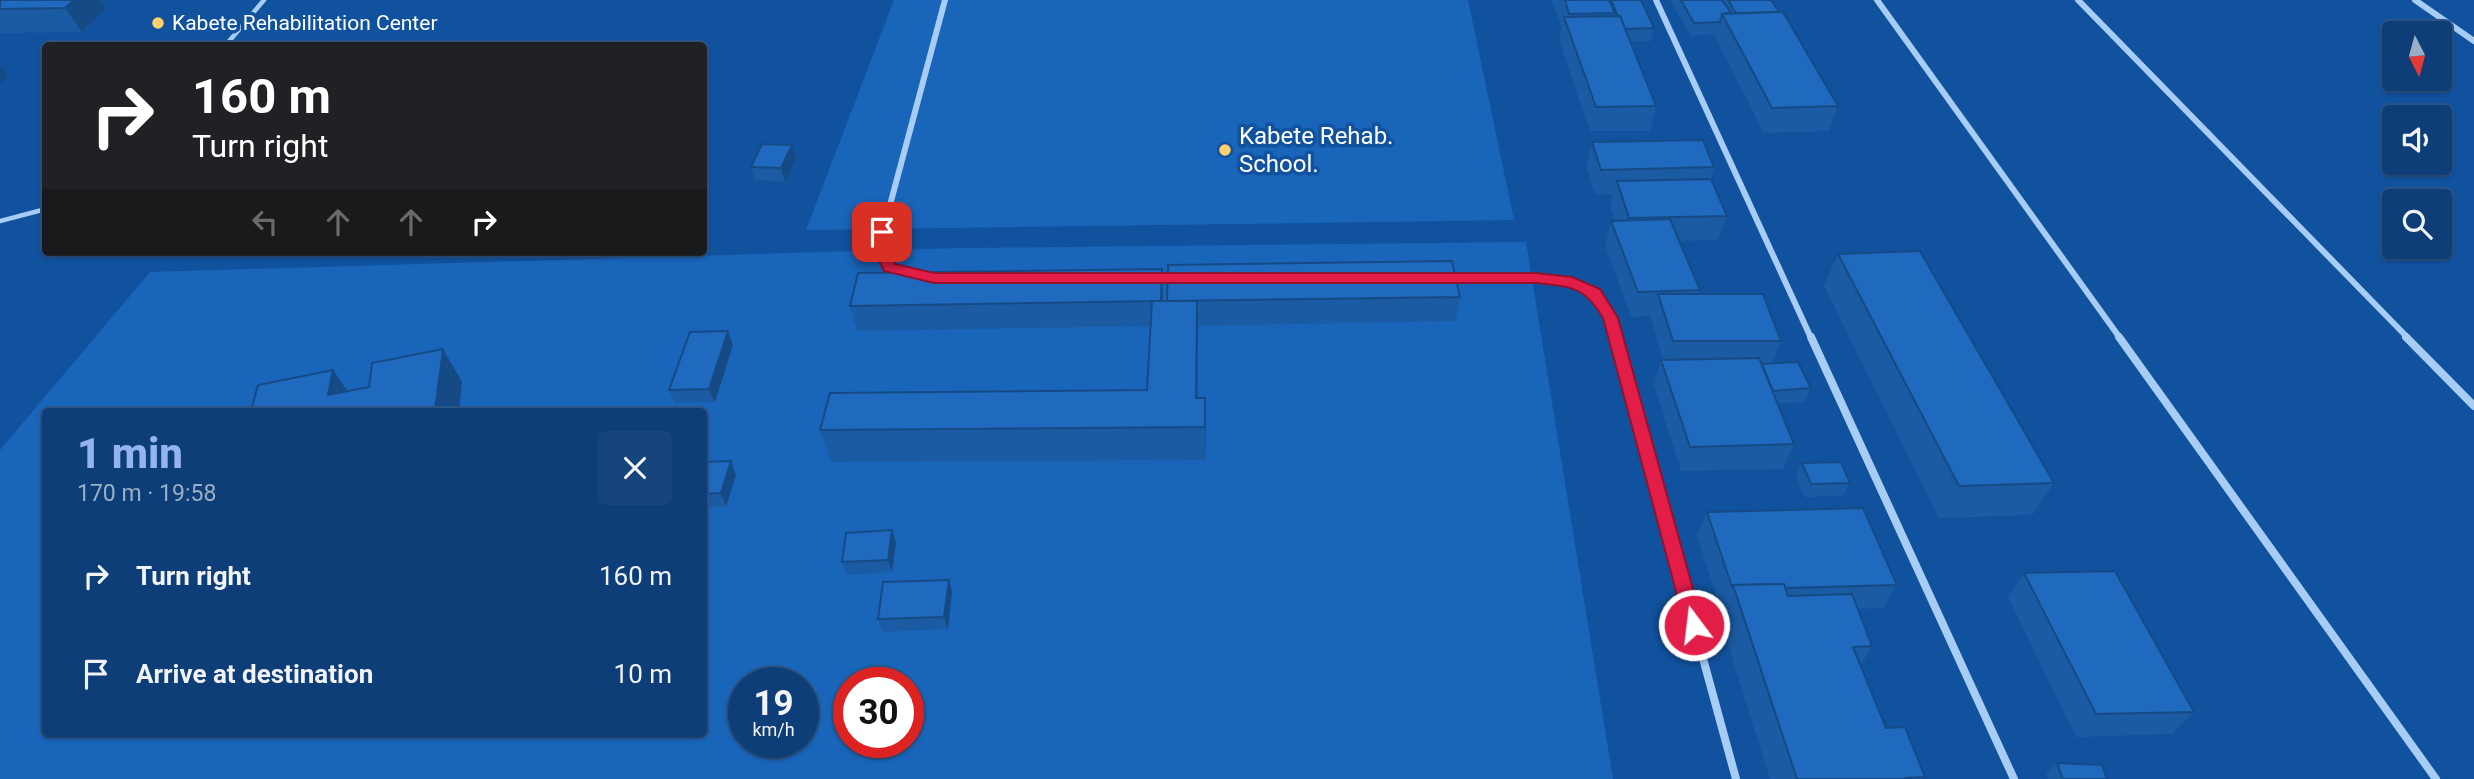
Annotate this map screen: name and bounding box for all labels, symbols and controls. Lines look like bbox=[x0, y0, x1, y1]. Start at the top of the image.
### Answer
place label: Kabete Rehabilitation Center bbox=[172, 11, 438, 35]
marker: Kabete Rehabilitation Center bbox=[150, 15, 166, 31]
north arrow bbox=[2382, 21, 2452, 91]
map controls bbox=[2382, 21, 2452, 259]
text: 160 m bbox=[192, 68, 331, 125]
icon: right bbox=[77, 70, 168, 161]
button: sound bbox=[2382, 105, 2452, 175]
place label: Kabete Rehab. School. bbox=[1239, 122, 1393, 178]
text: Turn right bbox=[192, 127, 328, 165]
marker: Kabete Rehab. School. bbox=[1217, 142, 1233, 158]
button: search bbox=[2382, 189, 2452, 259]
pin bbox=[852, 202, 912, 262]
icon: left bbox=[246, 203, 284, 241]
icon: ahead bbox=[319, 203, 357, 241]
icon: ahead bbox=[392, 203, 430, 241]
icon: right bbox=[465, 203, 503, 241]
icon: arrive bbox=[863, 213, 901, 251]
text: 1 min bbox=[77, 429, 183, 478]
button: close bbox=[598, 431, 672, 505]
text: 170 m · 19:58 bbox=[77, 480, 216, 507]
icon: right bbox=[77, 557, 115, 595]
text: Turn right bbox=[136, 561, 251, 591]
text: 160 m bbox=[599, 561, 672, 591]
position arrow bbox=[1657, 588, 1731, 662]
icon: arrive bbox=[77, 655, 115, 693]
text: Arrive at destination bbox=[136, 659, 373, 689]
text: 10 m bbox=[614, 659, 672, 689]
speed limit sign: 30 bbox=[833, 667, 924, 758]
text: 19 bbox=[753, 683, 794, 724]
text: km/h bbox=[752, 719, 795, 740]

